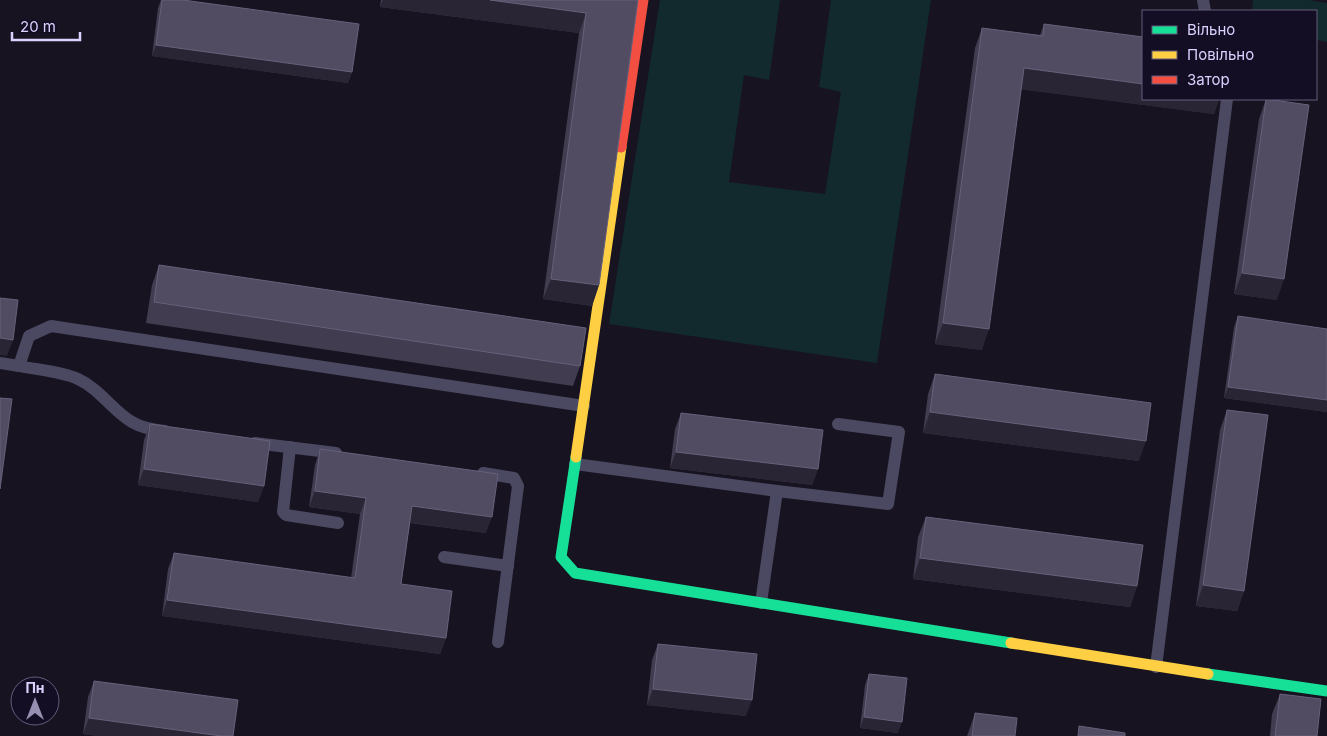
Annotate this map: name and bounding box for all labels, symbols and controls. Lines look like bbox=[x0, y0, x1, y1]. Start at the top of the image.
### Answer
scale bar bbox=[12, 10, 80, 42]
legend bbox=[1142, 10, 1317, 100]
text: 20 m bbox=[20, 17, 56, 36]
text: Вільно bbox=[1187, 20, 1235, 39]
text: Повільно bbox=[1187, 45, 1254, 64]
text: Затор bbox=[1187, 70, 1230, 89]
north arrow bbox=[10, 676, 60, 726]
text: Пн bbox=[25, 679, 45, 696]

